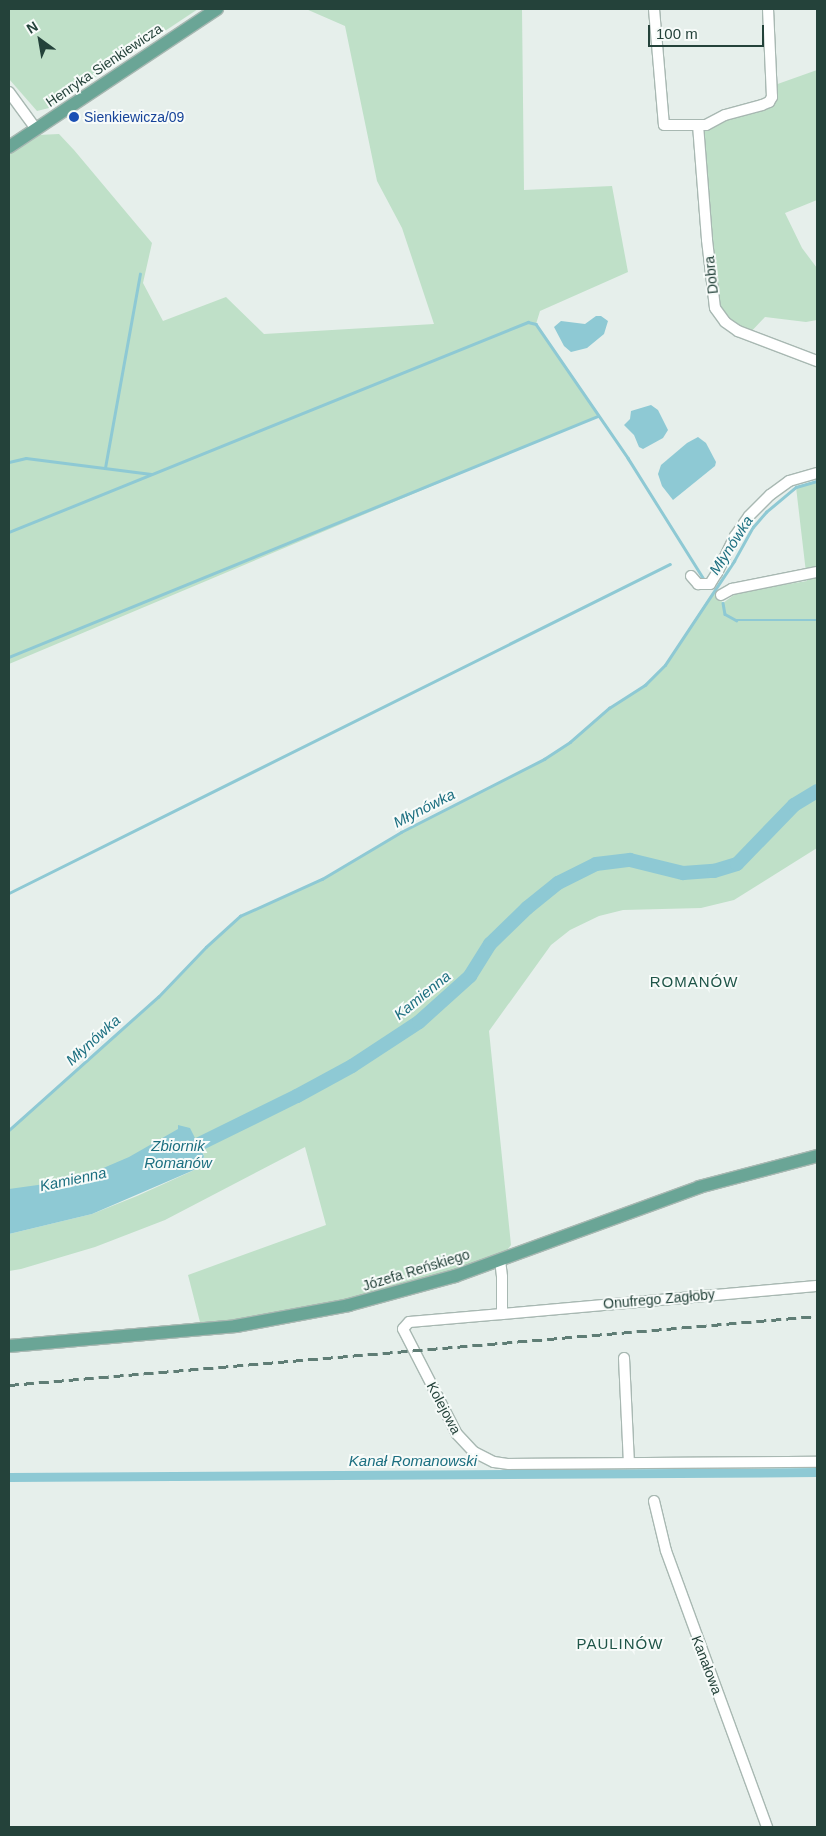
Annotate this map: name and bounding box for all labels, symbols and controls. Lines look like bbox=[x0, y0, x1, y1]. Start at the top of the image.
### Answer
north arrow bbox=[15, 15, 65, 65]
scale bar bbox=[651, 15, 767, 47]
text: N bbox=[24, 18, 41, 37]
street label: Henryka Sienkiewicza bbox=[43, 20, 165, 110]
text: 100 m bbox=[656, 25, 698, 42]
place label: Sienkiewicza/09 bbox=[84, 109, 184, 125]
marker: Sienkiewicza/09 bbox=[68, 111, 80, 123]
street label: Dobra bbox=[701, 255, 721, 295]
water label: Młynówka bbox=[705, 512, 757, 578]
water label: Młynówka bbox=[390, 785, 458, 831]
water label: Kamienna bbox=[390, 967, 454, 1023]
district label: ROMANÓW bbox=[649, 973, 739, 991]
water label: Młynówka bbox=[62, 1011, 124, 1069]
water label: Zbiornik Romanów bbox=[144, 1136, 212, 1171]
water label: Kamienna bbox=[38, 1163, 108, 1195]
street label: Józefa Reńskiego bbox=[360, 1246, 472, 1294]
street label: Onufrego Zagłoby bbox=[602, 1286, 716, 1312]
street label: Kolejowa bbox=[423, 1379, 465, 1437]
water label: Kanał Romanowski bbox=[349, 1452, 477, 1470]
street label: Kanałowa bbox=[688, 1633, 726, 1697]
district label: PAULINÓW bbox=[576, 1635, 664, 1653]

